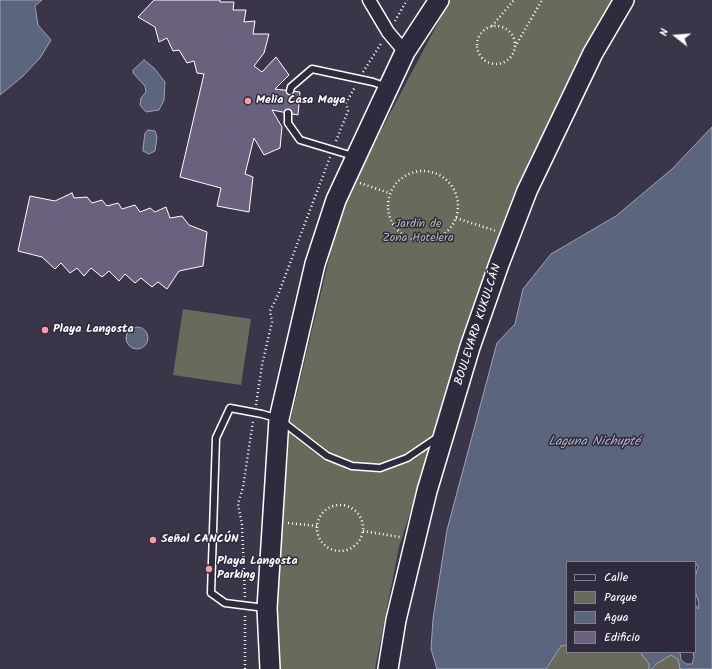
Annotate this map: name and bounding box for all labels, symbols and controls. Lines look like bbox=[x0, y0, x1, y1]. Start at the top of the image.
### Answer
north arrow bbox=[656, 16, 696, 56]
text: N bbox=[655, 27, 674, 38]
place label: Melia Casa Maya bbox=[256, 94, 345, 108]
marker: Melia Casa Maya bbox=[243, 96, 253, 106]
park label: Jardín de Zona Hotelera bbox=[382, 218, 454, 246]
street label: BOULEVARD KUKULCÁN bbox=[453, 263, 505, 387]
place label: Playa Langosta bbox=[53, 323, 134, 337]
marker: Playa Langosta bbox=[40, 325, 50, 335]
water label: Laguna Nichupté bbox=[548, 435, 640, 451]
place label: Señal CANCÚN bbox=[161, 533, 238, 547]
marker: Señal CANCÚN bbox=[148, 535, 158, 545]
place label: Playa Langosta Parking bbox=[217, 555, 298, 583]
legend bbox=[566, 561, 696, 653]
marker: Playa Langosta Parking bbox=[204, 564, 214, 574]
text: Calle bbox=[604, 568, 628, 587]
text: Parque bbox=[604, 588, 637, 607]
text: Agua bbox=[604, 608, 628, 627]
text: Edificio bbox=[604, 628, 640, 647]

